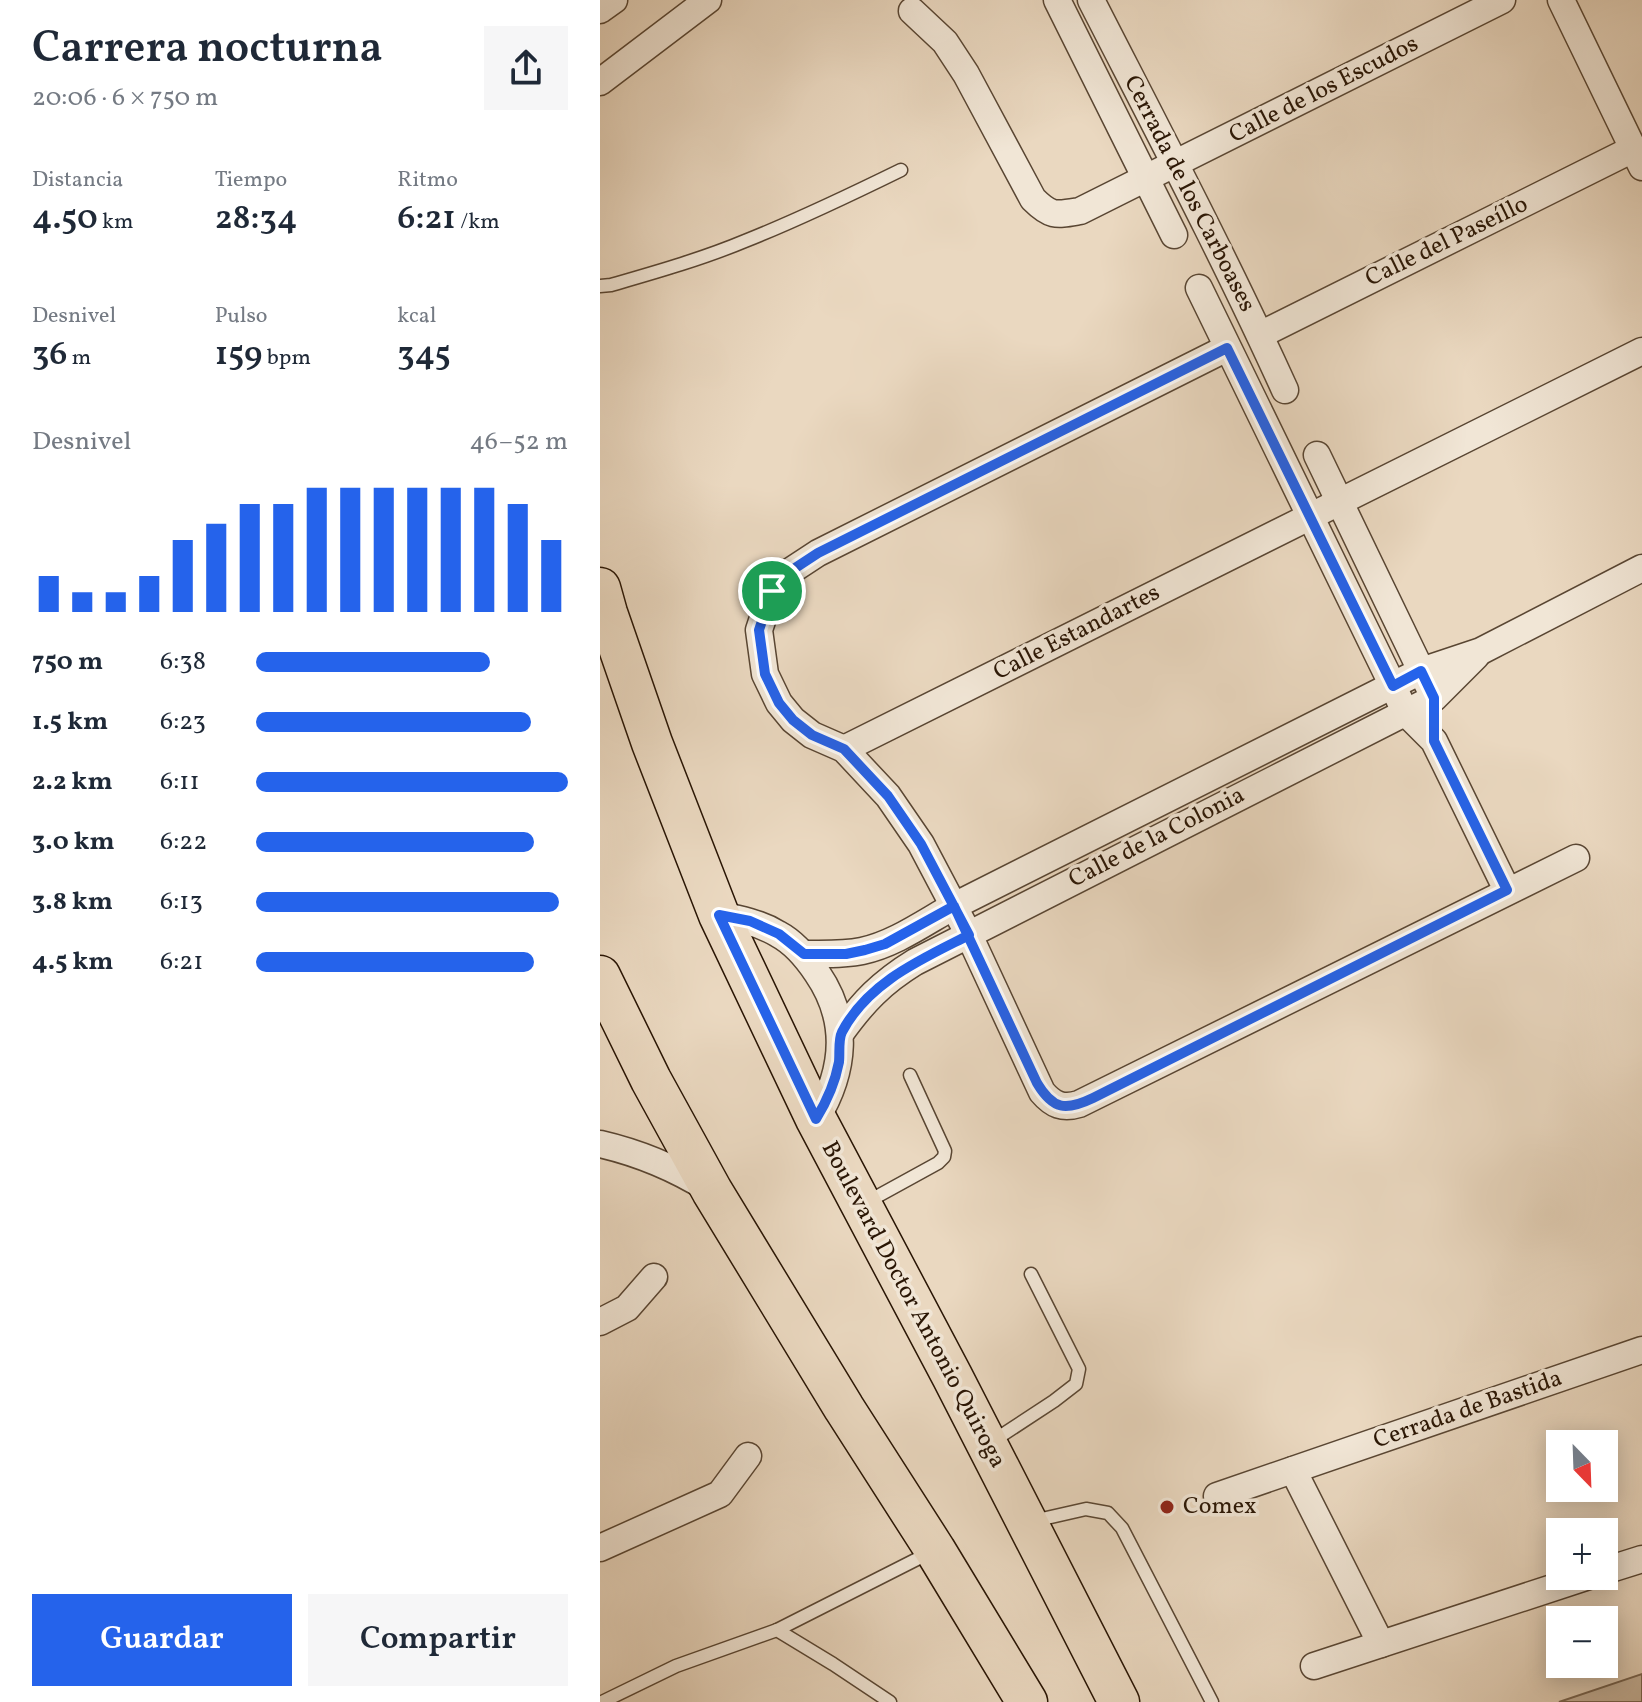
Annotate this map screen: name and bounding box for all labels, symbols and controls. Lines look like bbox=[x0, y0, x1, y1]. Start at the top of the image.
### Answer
text: Carrera nocturna bbox=[32, 19, 383, 80]
button: share bbox=[484, 26, 568, 110]
street label: Calle de los Escudos bbox=[1223, 28, 1425, 152]
street label: Cerrada de los Carboases bbox=[1114, 70, 1264, 318]
text: 20:06 · 6 × 750 m bbox=[32, 80, 218, 116]
text: Distancia bbox=[32, 165, 123, 196]
text: Tiempo bbox=[215, 165, 287, 196]
text: Ritmo bbox=[397, 165, 458, 196]
street label: Calle del Paseíllo bbox=[1360, 188, 1534, 296]
text: 4.50 bbox=[32, 196, 98, 243]
text: 28:34 bbox=[215, 196, 297, 243]
text: 6:21 bbox=[397, 196, 456, 243]
text: km bbox=[98, 207, 134, 238]
text: /km bbox=[456, 207, 500, 238]
text: Desnivel bbox=[32, 301, 116, 332]
text: Pulso bbox=[215, 301, 268, 332]
text: kcal bbox=[397, 301, 436, 332]
text: 36 bbox=[32, 332, 67, 379]
text: 159 bbox=[215, 332, 262, 379]
text: 345 bbox=[397, 332, 451, 379]
text: m bbox=[67, 343, 91, 374]
text: bpm bbox=[262, 343, 311, 374]
text: Desnivel bbox=[32, 424, 131, 460]
text: 46–52 m bbox=[469, 424, 568, 460]
pin bbox=[738, 557, 806, 625]
icon: arrive bbox=[750, 569, 794, 613]
street label: Calle Estandartes bbox=[988, 576, 1166, 690]
text: 750 m bbox=[32, 644, 103, 680]
text: 6:38 bbox=[160, 644, 206, 680]
text: 1.5 km bbox=[32, 704, 108, 740]
text: 6:23 bbox=[160, 704, 206, 740]
text: 2.2 km bbox=[32, 764, 113, 800]
text: 6:11 bbox=[160, 764, 199, 800]
street label: Calle de la Colonia bbox=[1063, 779, 1251, 897]
text: 3.0 km bbox=[32, 824, 115, 860]
text: 6:22 bbox=[160, 824, 207, 860]
text: 3.8 km bbox=[32, 884, 113, 920]
text: 6:13 bbox=[160, 884, 203, 920]
text: 4.5 km bbox=[32, 944, 114, 980]
text: 6:21 bbox=[160, 944, 203, 980]
street label: Boulevard Doctor Antonio Quiroga bbox=[812, 1135, 1014, 1475]
street label: Cerrada de Bastida bbox=[1369, 1362, 1567, 1458]
north arrow bbox=[1546, 1430, 1618, 1502]
map controls bbox=[1546, 1430, 1618, 1678]
place label: Comex bbox=[1183, 1490, 1257, 1524]
marker: Comex bbox=[1158, 1498, 1176, 1516]
button: + bbox=[1546, 1518, 1618, 1590]
button: Guardar bbox=[32, 1594, 292, 1686]
button: Compartir bbox=[308, 1594, 568, 1686]
button: − bbox=[1546, 1606, 1618, 1678]

